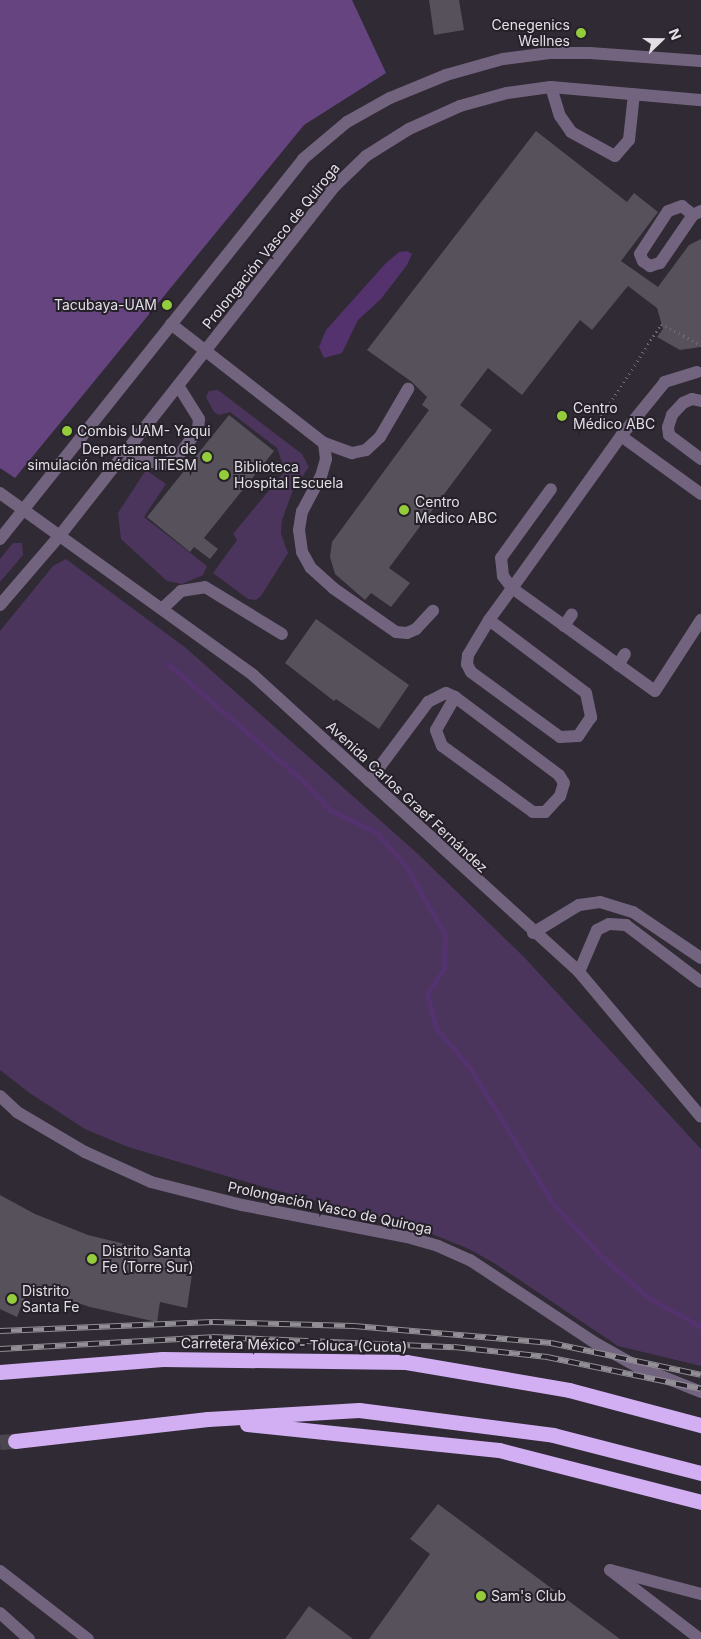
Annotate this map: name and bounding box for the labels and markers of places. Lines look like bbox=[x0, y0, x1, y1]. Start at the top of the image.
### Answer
place label: Cenegenics Wellnes bbox=[491, 17, 570, 49]
marker: Cenegenics Wellnes bbox=[574, 26, 588, 40]
place label: Tacubaya-UAM bbox=[54, 297, 157, 313]
marker: Tacubaya-UAM bbox=[161, 299, 173, 311]
place label: Centro Médico ABC bbox=[573, 400, 655, 432]
marker: Centro Médico ABC bbox=[555, 409, 569, 423]
place label: Combis UAM- Yaqui bbox=[77, 423, 211, 439]
marker: Combis UAM- Yaqui bbox=[61, 425, 73, 437]
place label: Departamento de simulación médica ITESM bbox=[27, 441, 197, 474]
marker: Departamento de simulación médica ITESM bbox=[201, 451, 213, 463]
place label: Biblioteca Hospital Escuela bbox=[234, 459, 343, 492]
marker: Biblioteca Hospital Escuela bbox=[218, 469, 230, 481]
place label: Centro Medico ABC bbox=[415, 494, 497, 526]
marker: Centro Medico ABC bbox=[397, 503, 411, 517]
place label: Distrito Santa Fe (Torre Sur) bbox=[102, 1243, 194, 1276]
marker: Distrito Santa Fe (Torre Sur) bbox=[86, 1253, 98, 1265]
place label: Distrito Santa Fe bbox=[22, 1283, 79, 1315]
marker: Distrito Santa Fe bbox=[6, 1293, 18, 1305]
place label: Sam's Club bbox=[491, 1588, 566, 1604]
marker: Sam's Club bbox=[475, 1590, 487, 1602]

